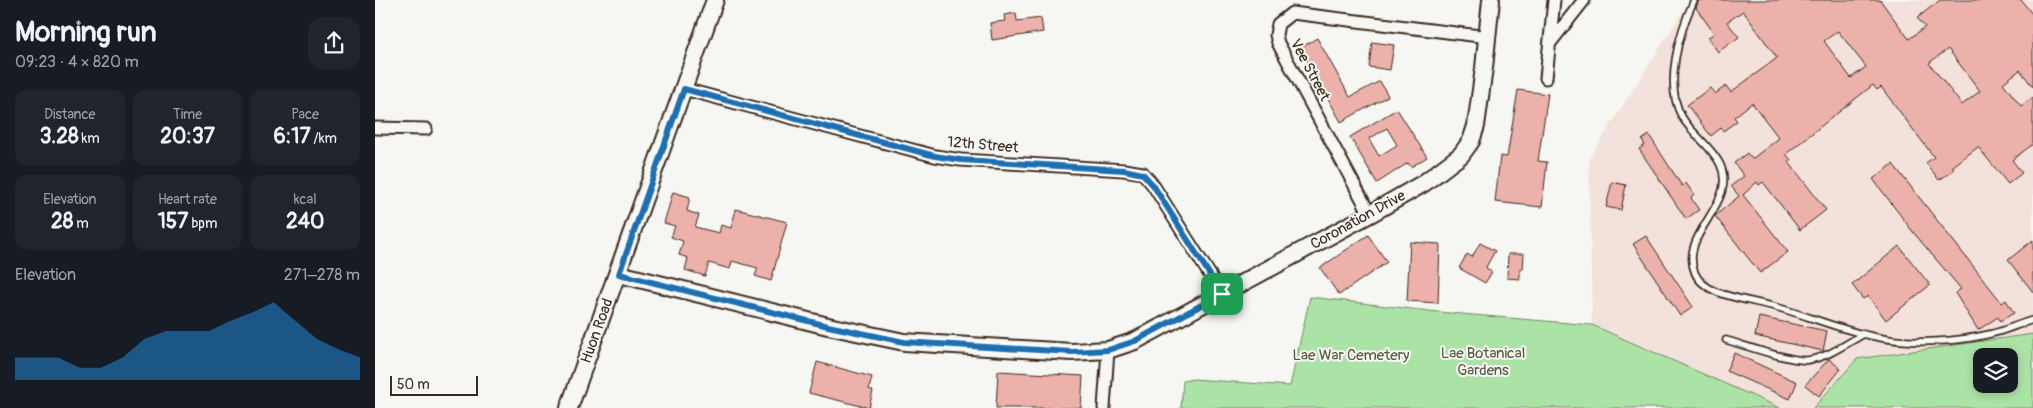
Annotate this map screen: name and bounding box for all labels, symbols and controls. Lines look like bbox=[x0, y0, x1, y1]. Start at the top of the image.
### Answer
text: Morning run bbox=[15, 15, 157, 50]
button: share bbox=[308, 17, 360, 69]
street label: Vee Street bbox=[1286, 36, 1335, 105]
text: 09:23 · 4 × 820 m bbox=[15, 52, 139, 72]
text: Distance bbox=[44, 106, 95, 123]
text: Time bbox=[173, 106, 202, 123]
text: Pace bbox=[291, 106, 319, 123]
text: 3.28 bbox=[40, 123, 78, 150]
text: 20:37 bbox=[160, 123, 215, 150]
text: 6:17 bbox=[273, 123, 311, 150]
text: km bbox=[78, 130, 100, 147]
text: /km bbox=[311, 130, 337, 147]
street label: 12th Street bbox=[947, 132, 1020, 158]
street label: Coronation Drive bbox=[1307, 186, 1409, 254]
text: Elevation bbox=[43, 191, 97, 208]
text: Heart rate bbox=[158, 191, 217, 208]
text: kcal bbox=[294, 191, 317, 208]
text: 28 bbox=[51, 208, 73, 235]
text: 157 bbox=[158, 208, 188, 235]
text: 240 bbox=[286, 208, 324, 235]
text: m bbox=[73, 215, 89, 232]
text: bpm bbox=[188, 215, 217, 232]
text: Elevation bbox=[15, 265, 76, 285]
text: 271–278 m bbox=[284, 265, 360, 285]
pin bbox=[1201, 273, 1243, 315]
icon: arrive bbox=[1208, 280, 1236, 308]
street label: Huon Road bbox=[576, 296, 618, 366]
park label: Lae Botanical Gardens bbox=[1441, 344, 1525, 380]
park label: Lae War Cemetery bbox=[1293, 346, 1410, 365]
map controls bbox=[1973, 348, 2018, 393]
button: layers bbox=[1973, 348, 2018, 393]
scale bar bbox=[390, 373, 477, 396]
text: 50 m bbox=[397, 376, 430, 393]

